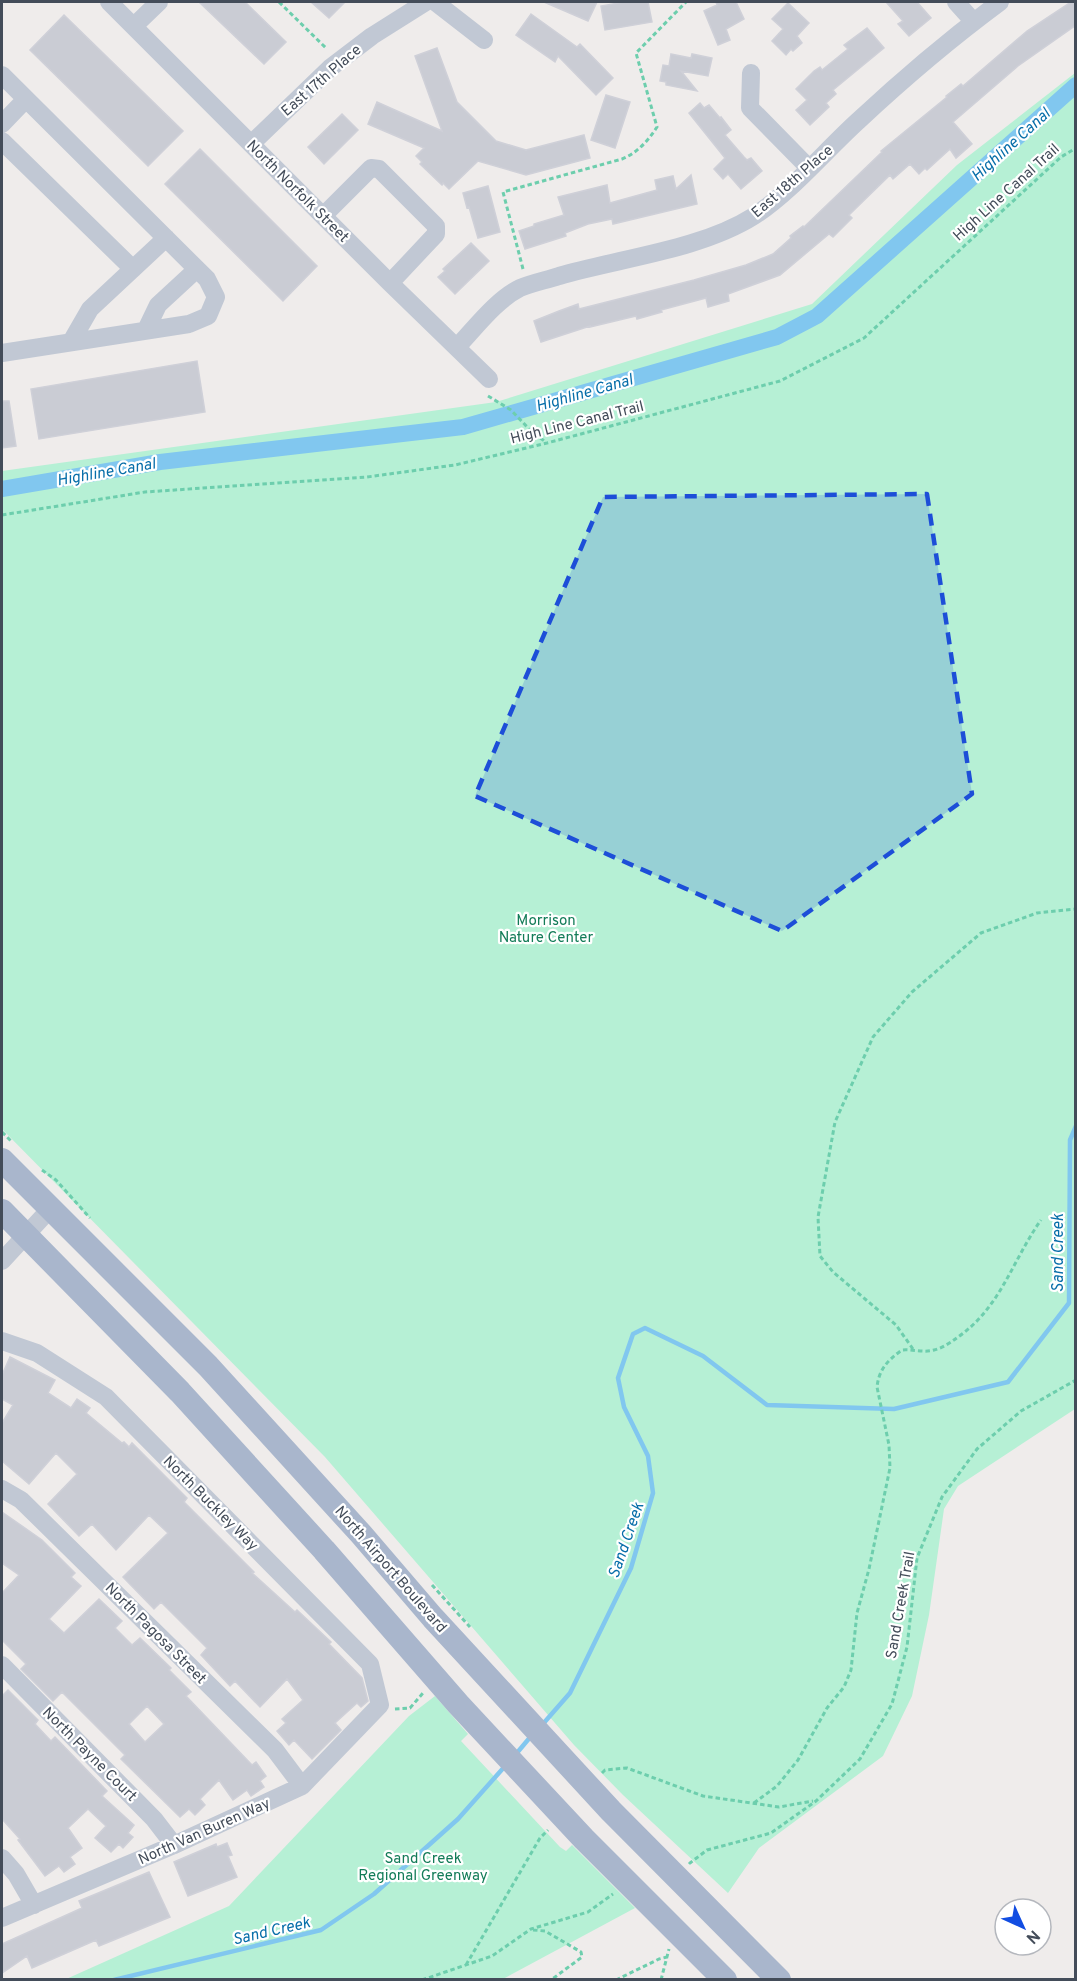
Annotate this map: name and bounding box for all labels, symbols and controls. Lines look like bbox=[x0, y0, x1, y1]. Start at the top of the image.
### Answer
street label: East 17th Place bbox=[278, 41, 366, 121]
water label: Highline Canal bbox=[968, 104, 1056, 186]
street label: North Norfolk Street bbox=[242, 137, 352, 247]
street label: High Line Canal Trail bbox=[950, 140, 1064, 246]
street label: East 18th Place bbox=[748, 142, 838, 223]
water label: Highline Canal bbox=[534, 370, 636, 417]
street label: High Line Canal Trail bbox=[509, 398, 646, 449]
water label: Highline Canal bbox=[55, 454, 158, 491]
park label: Morrison Nature Center bbox=[499, 912, 593, 948]
water label: Sand Creek bbox=[1049, 1213, 1069, 1292]
street label: North Buckley Way bbox=[158, 1452, 262, 1556]
water label: Sand Creek bbox=[605, 1499, 649, 1581]
street label: North Airport Boulevard bbox=[330, 1503, 450, 1637]
street label: Sand Creek Trail bbox=[883, 1550, 920, 1660]
street label: North Pagosa Street bbox=[100, 1579, 210, 1689]
street label: North Payne Court bbox=[38, 1704, 140, 1806]
street label: North Van Buren Way bbox=[136, 1795, 274, 1870]
park label: Sand Creek Regional Greenway bbox=[358, 1850, 488, 1886]
north arrow bbox=[993, 1897, 1053, 1957]
water label: Sand Creek bbox=[231, 1913, 313, 1951]
text: N bbox=[1021, 1925, 1043, 1947]

